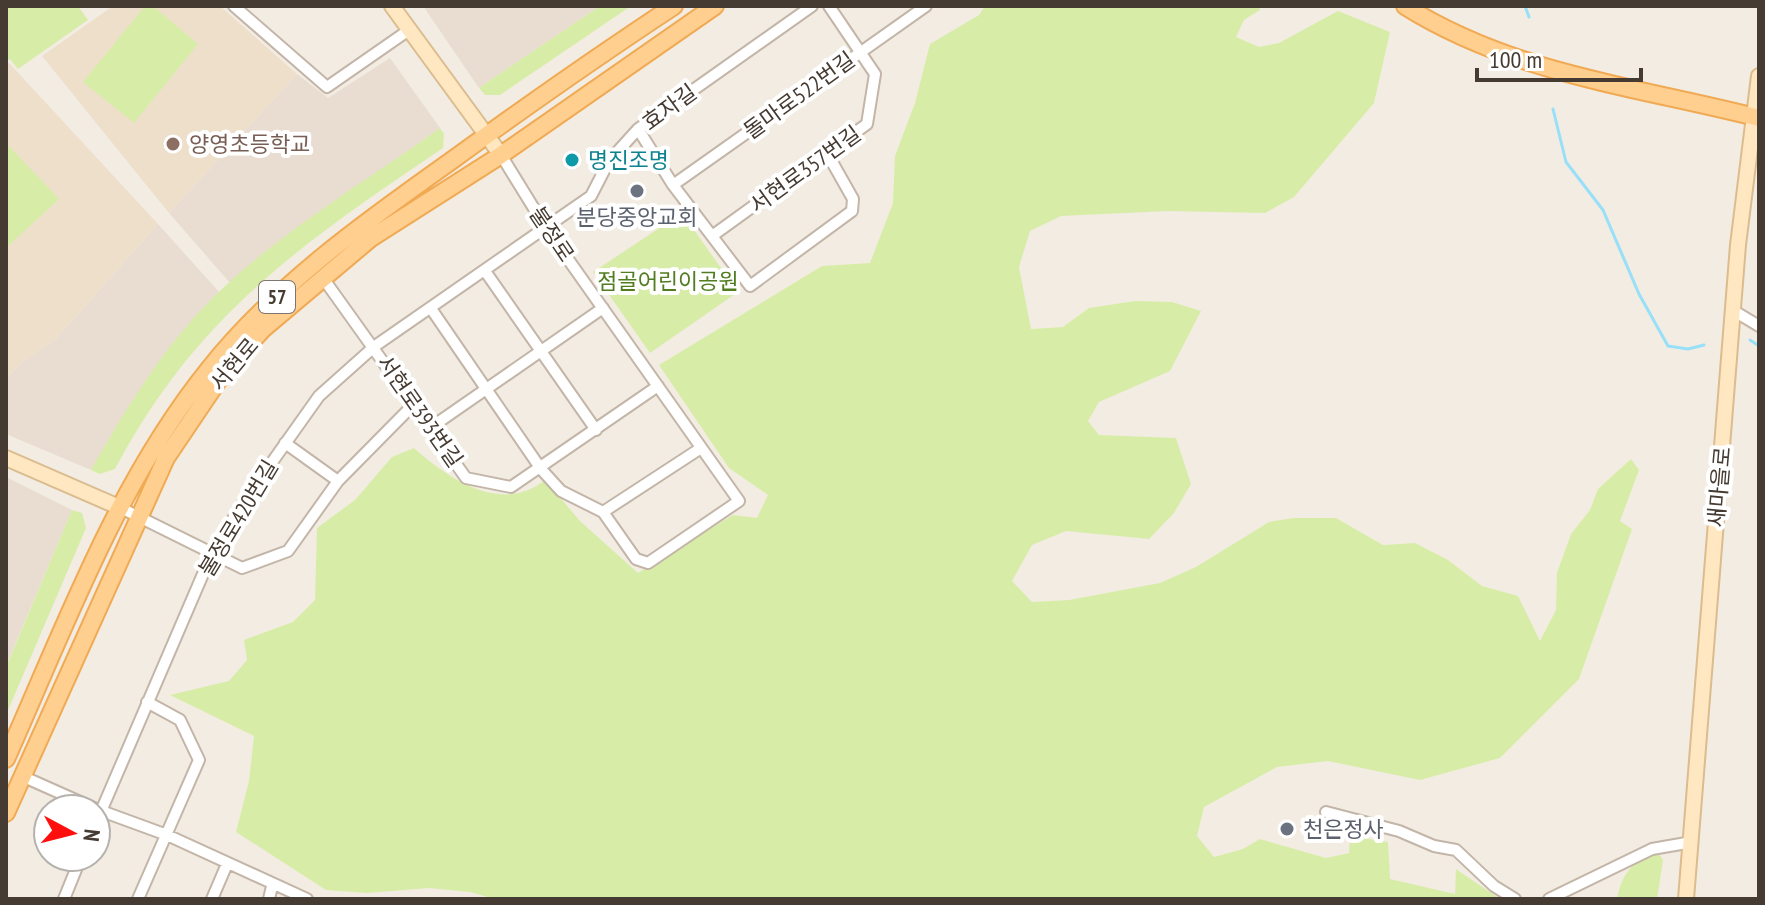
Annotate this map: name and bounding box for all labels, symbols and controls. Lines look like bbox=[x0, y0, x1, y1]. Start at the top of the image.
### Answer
scale bar bbox=[1477, 32, 1641, 82]
text: 100 m bbox=[1489, 44, 1542, 75]
street label: 돌마로522번길 bbox=[738, 45, 860, 145]
street label: 효자길 bbox=[636, 78, 702, 136]
street label: 서현로357번길 bbox=[744, 119, 866, 219]
place label: 양영초등학교 bbox=[189, 130, 310, 158]
marker: 양영초등학교 bbox=[164, 135, 182, 153]
place label: 명진조명 bbox=[588, 146, 669, 174]
marker: 명진조명 bbox=[563, 151, 581, 169]
marker: 분당중앙교회 bbox=[628, 182, 646, 200]
street label: 불정로 bbox=[523, 201, 581, 267]
place label: 분당중앙교회 bbox=[576, 203, 698, 231]
park label: 점골어린이공원 bbox=[597, 267, 739, 295]
road number: 57 bbox=[259, 281, 295, 313]
street label: 서현로 bbox=[204, 332, 264, 396]
street label: 서현로393번길 bbox=[371, 349, 469, 473]
street label: 새마을로 bbox=[1702, 445, 1736, 529]
street label: 불정로420번길 bbox=[192, 455, 284, 581]
north arrow bbox=[32, 793, 112, 873]
place label: 천은정사 bbox=[1303, 815, 1384, 843]
marker: 천은정사 bbox=[1278, 820, 1296, 838]
text: N bbox=[77, 828, 106, 843]

